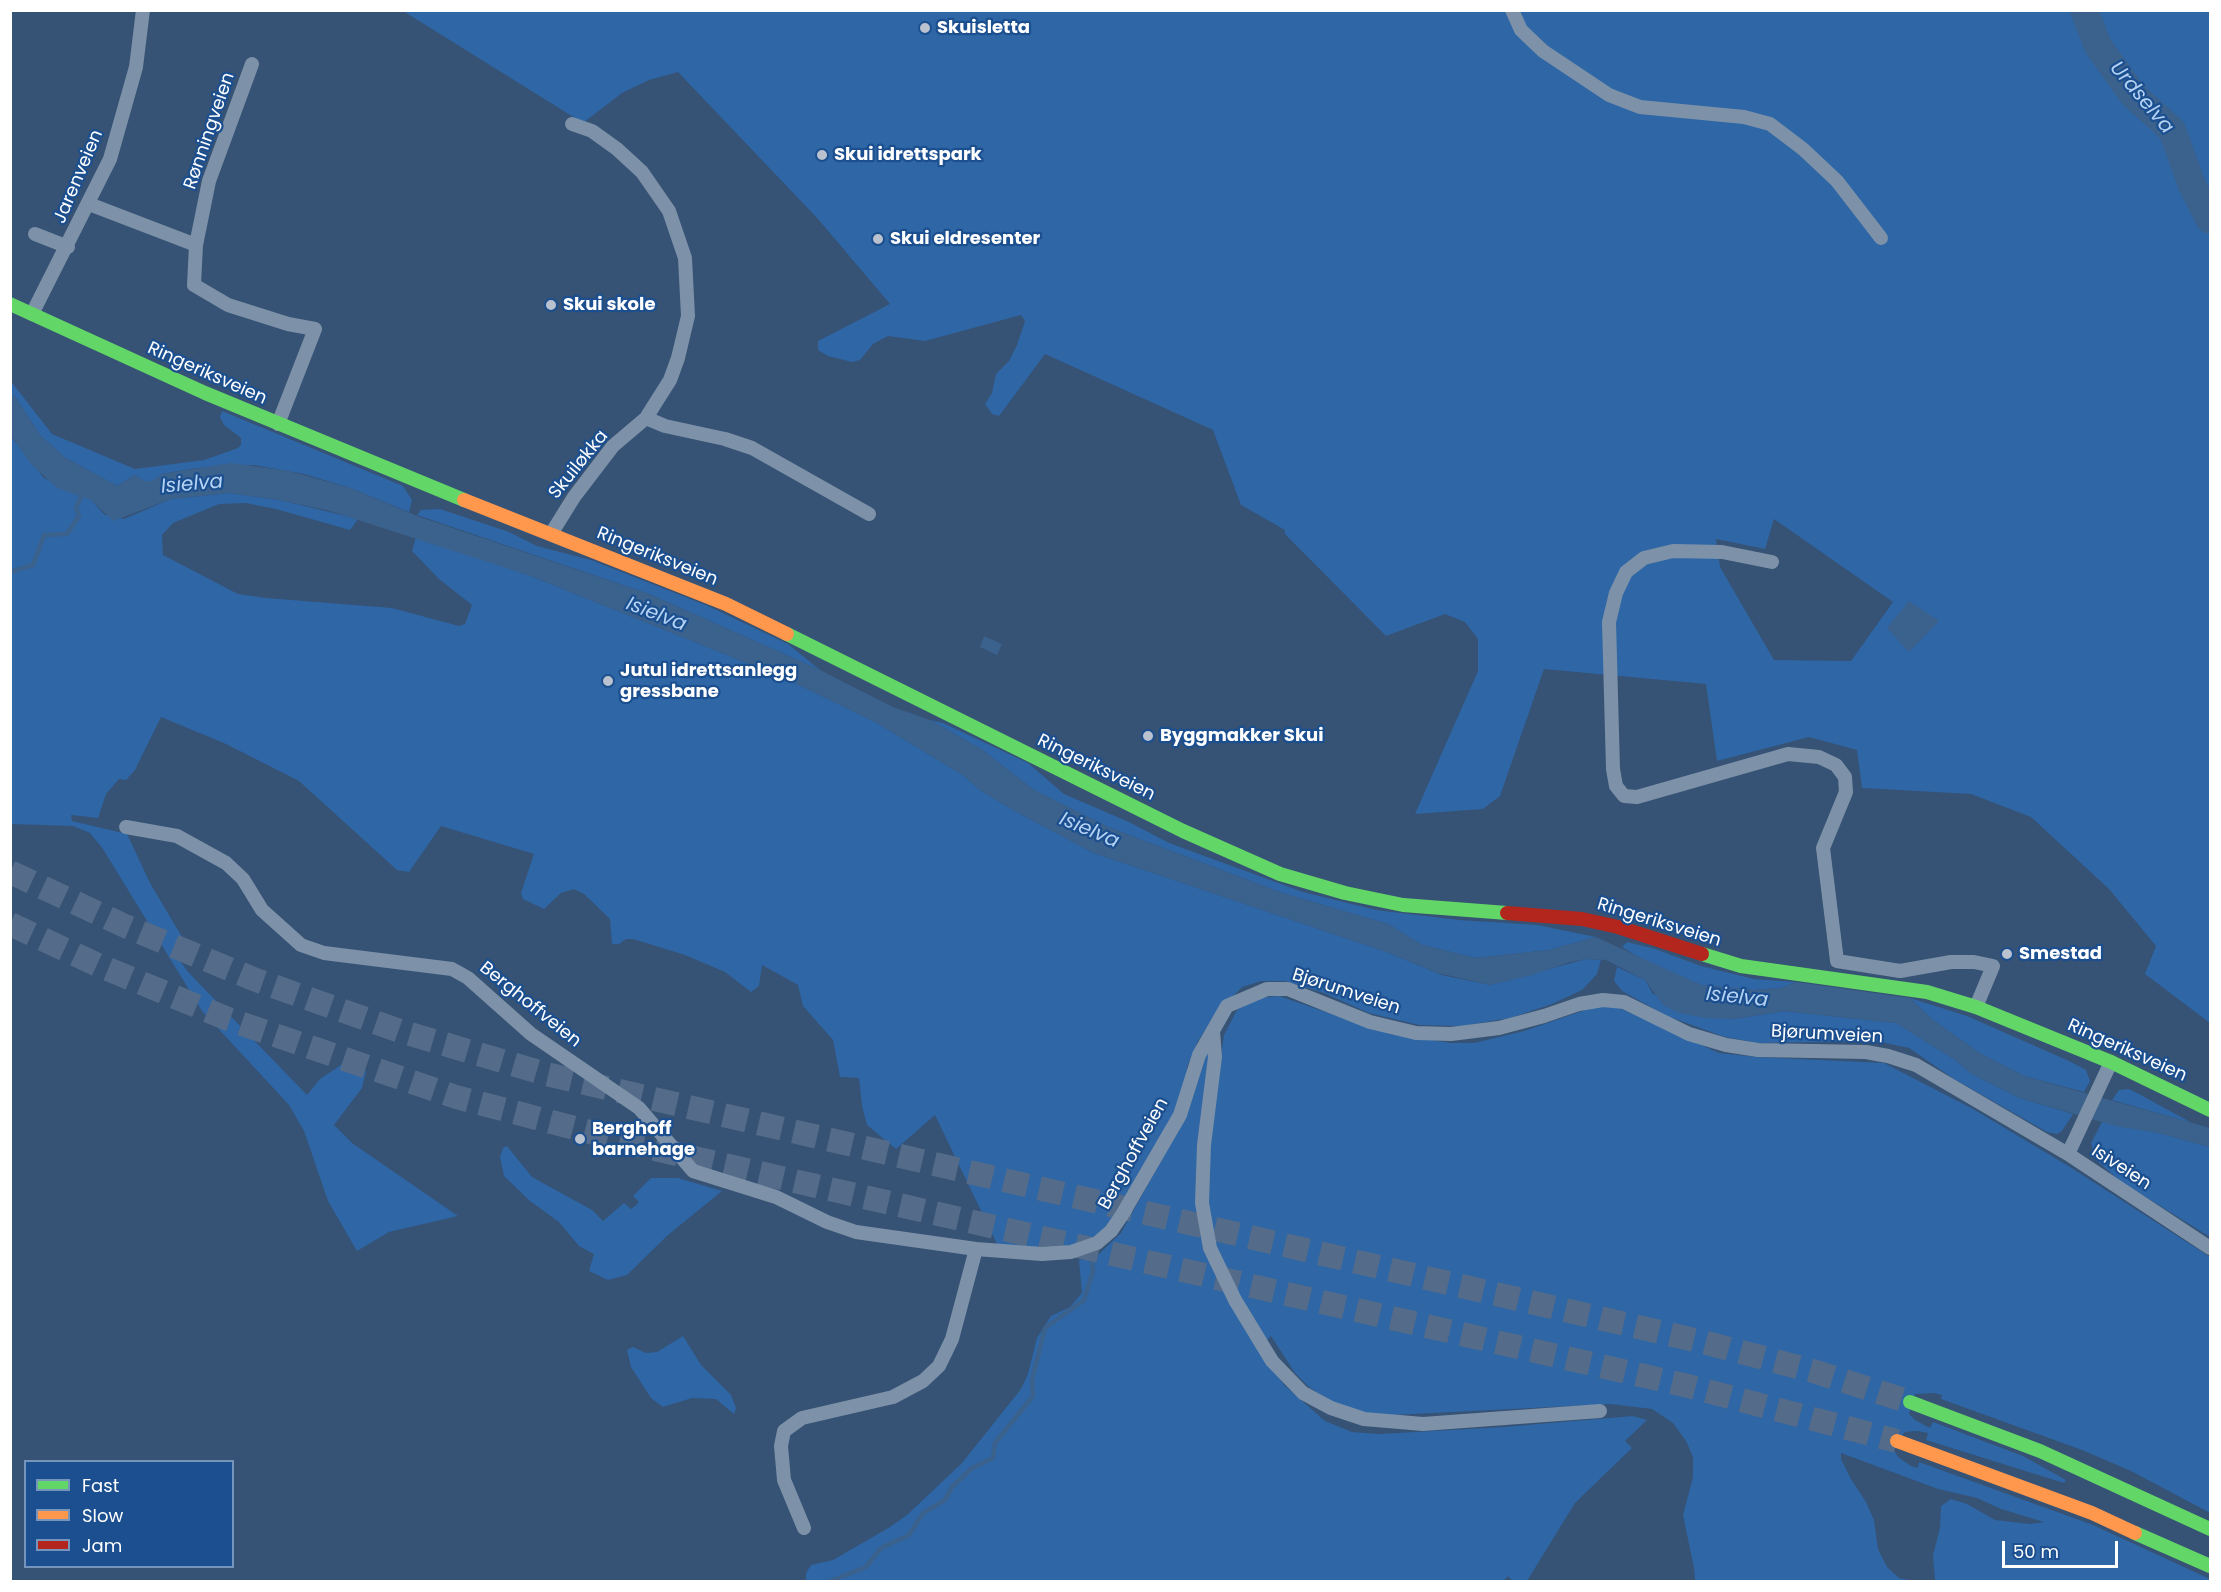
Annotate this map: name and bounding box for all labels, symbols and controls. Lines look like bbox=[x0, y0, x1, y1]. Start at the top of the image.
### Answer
place label: Skuisletta bbox=[937, 17, 1030, 39]
marker: Skuisletta bbox=[918, 21, 932, 35]
water label: Urdselva bbox=[2104, 57, 2178, 139]
street label: Rønningveien bbox=[180, 70, 240, 192]
street label: Jarenveien bbox=[50, 127, 108, 227]
place label: Skui idrettspark bbox=[834, 144, 982, 166]
marker: Skui idrettspark bbox=[815, 148, 829, 162]
place label: Skui eldresenter bbox=[890, 228, 1040, 250]
marker: Skui eldresenter bbox=[871, 232, 885, 246]
place label: Skui skole bbox=[563, 294, 655, 316]
marker: Skui skole bbox=[544, 298, 558, 312]
street label: Ringeriksveien bbox=[144, 338, 270, 410]
street label: Skuiløkka bbox=[545, 426, 613, 504]
water label: Isielva bbox=[160, 470, 224, 500]
street label: Ringeriksveien bbox=[593, 523, 721, 591]
water label: Isielva bbox=[623, 593, 689, 637]
place label: Jutul idrettsanlegg gressbane bbox=[620, 660, 797, 702]
marker: Jutul idrettsanlegg gressbane bbox=[601, 674, 615, 688]
place label: Byggmakker Skui bbox=[1160, 725, 1323, 747]
marker: Byggmakker Skui bbox=[1141, 729, 1155, 743]
street label: Ringeriksveien bbox=[1034, 730, 1158, 806]
water label: Isielva bbox=[1056, 808, 1122, 854]
street label: Ringeriksveien bbox=[1594, 894, 1724, 952]
place label: Smestad bbox=[2019, 943, 2102, 965]
marker: Smestad bbox=[2000, 947, 2014, 961]
street label: Berghoffveien bbox=[475, 957, 585, 1053]
street label: Bjørumveien bbox=[1289, 964, 1403, 1020]
water label: Isielva bbox=[1705, 983, 1769, 1013]
street label: Ringeriksveien bbox=[2064, 1015, 2190, 1087]
street label: Bjørumveien bbox=[1770, 1021, 1884, 1049]
street label: Berghoffveien bbox=[1094, 1094, 1174, 1214]
place label: Berghoff barnehage bbox=[592, 1118, 695, 1160]
marker: Berghoff barnehage bbox=[573, 1132, 587, 1146]
street label: Isiveien bbox=[2087, 1141, 2155, 1195]
legend bbox=[24, 1460, 234, 1568]
text: Fast bbox=[82, 1473, 119, 1498]
text: Slow bbox=[82, 1503, 123, 1528]
scale bar bbox=[2005, 1529, 2120, 1567]
text: Jam bbox=[82, 1533, 122, 1558]
text: 50 m bbox=[2013, 1539, 2059, 1564]

